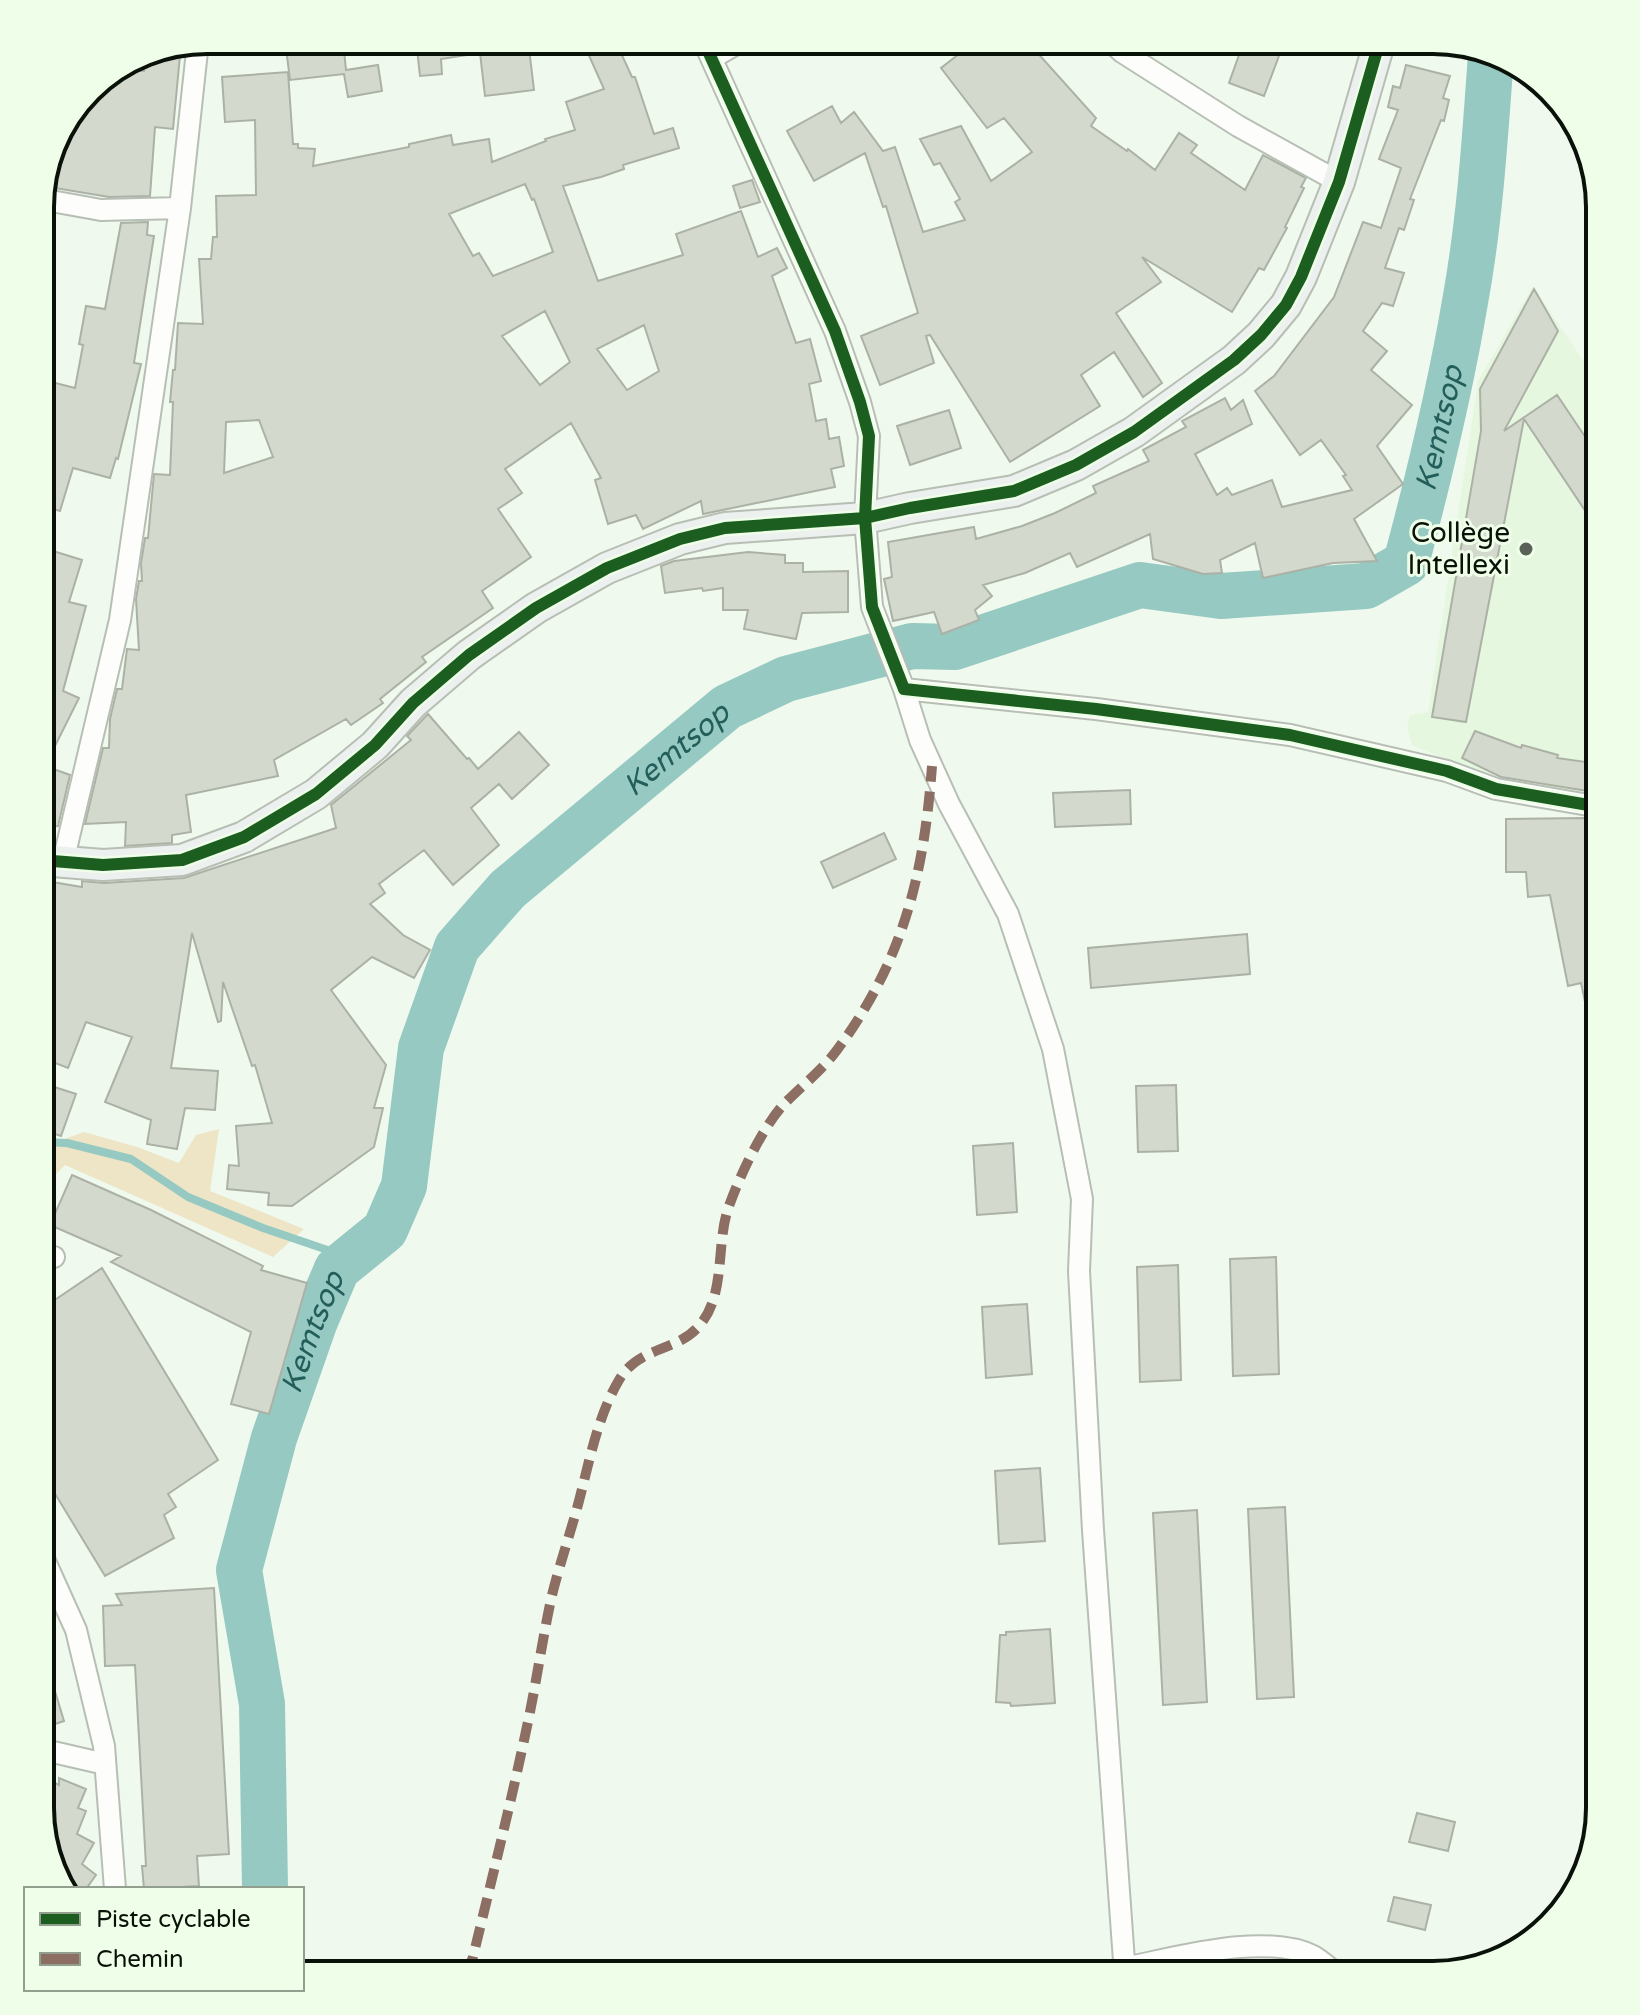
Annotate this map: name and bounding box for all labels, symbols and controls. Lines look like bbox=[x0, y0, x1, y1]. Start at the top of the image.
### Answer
water label: Kemtsop bbox=[1407, 360, 1472, 494]
place label: Collège Intellexi bbox=[1407, 516, 1510, 582]
marker: Collège Intellexi bbox=[1517, 540, 1535, 558]
water label: Kemtsop bbox=[615, 693, 739, 804]
water label: Kemtsop bbox=[273, 1264, 353, 1398]
legend bbox=[24, 1887, 304, 1991]
text: Piste cyclable bbox=[96, 1905, 251, 1934]
text: Chemin bbox=[96, 1945, 184, 1974]

